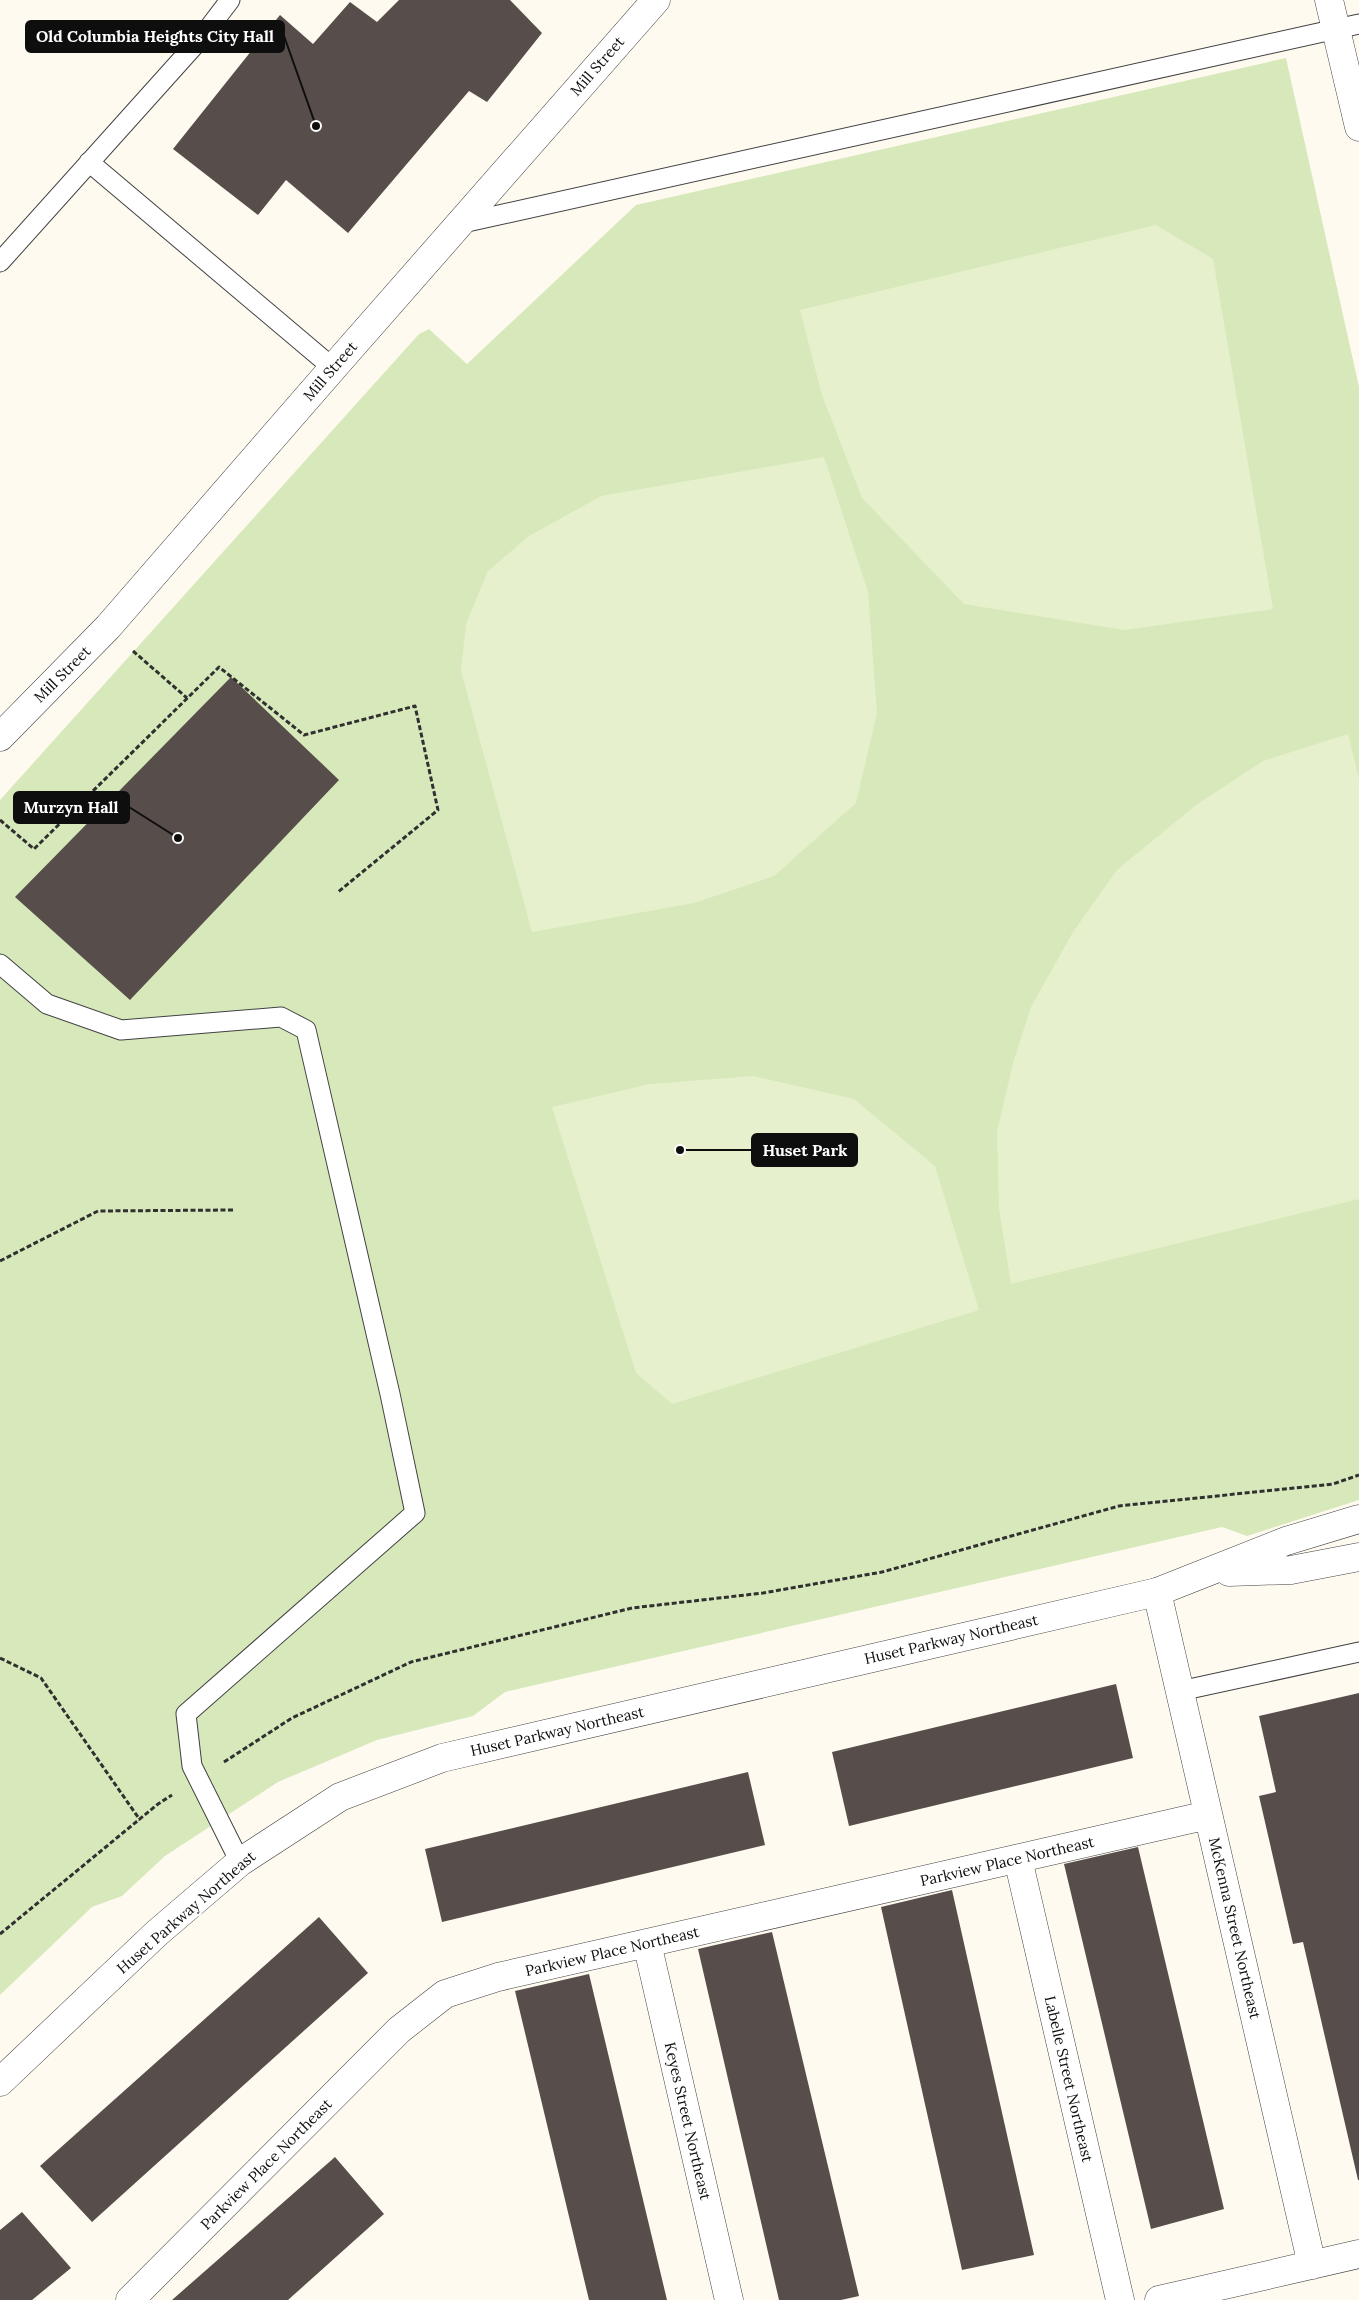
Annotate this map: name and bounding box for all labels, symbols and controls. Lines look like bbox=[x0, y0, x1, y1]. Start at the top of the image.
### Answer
callout: Old Columbia Heights City Hall bbox=[26, 21, 284, 52]
text: Old Columbia Heights City Hall bbox=[36, 26, 274, 46]
street label: Mill Street bbox=[566, 32, 628, 100]
street label: Mill Street bbox=[299, 337, 361, 405]
street label: Mill Street bbox=[30, 641, 95, 706]
callout: Murzyn Hall bbox=[14, 792, 129, 823]
text: Murzyn Hall bbox=[23, 797, 119, 817]
callout: Huset Park bbox=[752, 1134, 857, 1166]
text: Huset Park bbox=[762, 1140, 848, 1160]
street label: Huset Parkway Northeast bbox=[862, 1610, 1040, 1668]
street label: Huset Parkway Northeast bbox=[468, 1702, 646, 1760]
street label: Parkview Place Northeast bbox=[918, 1832, 1096, 1890]
street label: McKenna Street Northeast bbox=[1205, 1835, 1265, 2021]
street label: Huset Parkway Northeast bbox=[113, 1846, 259, 1977]
street label: Parkview Place Northeast bbox=[523, 1922, 701, 1980]
street label: Labelle Street Northeast bbox=[1041, 1994, 1097, 2164]
street label: Keyes Street Northeast bbox=[661, 2040, 715, 2202]
street label: Parkview Place Northeast bbox=[196, 2094, 336, 2234]

